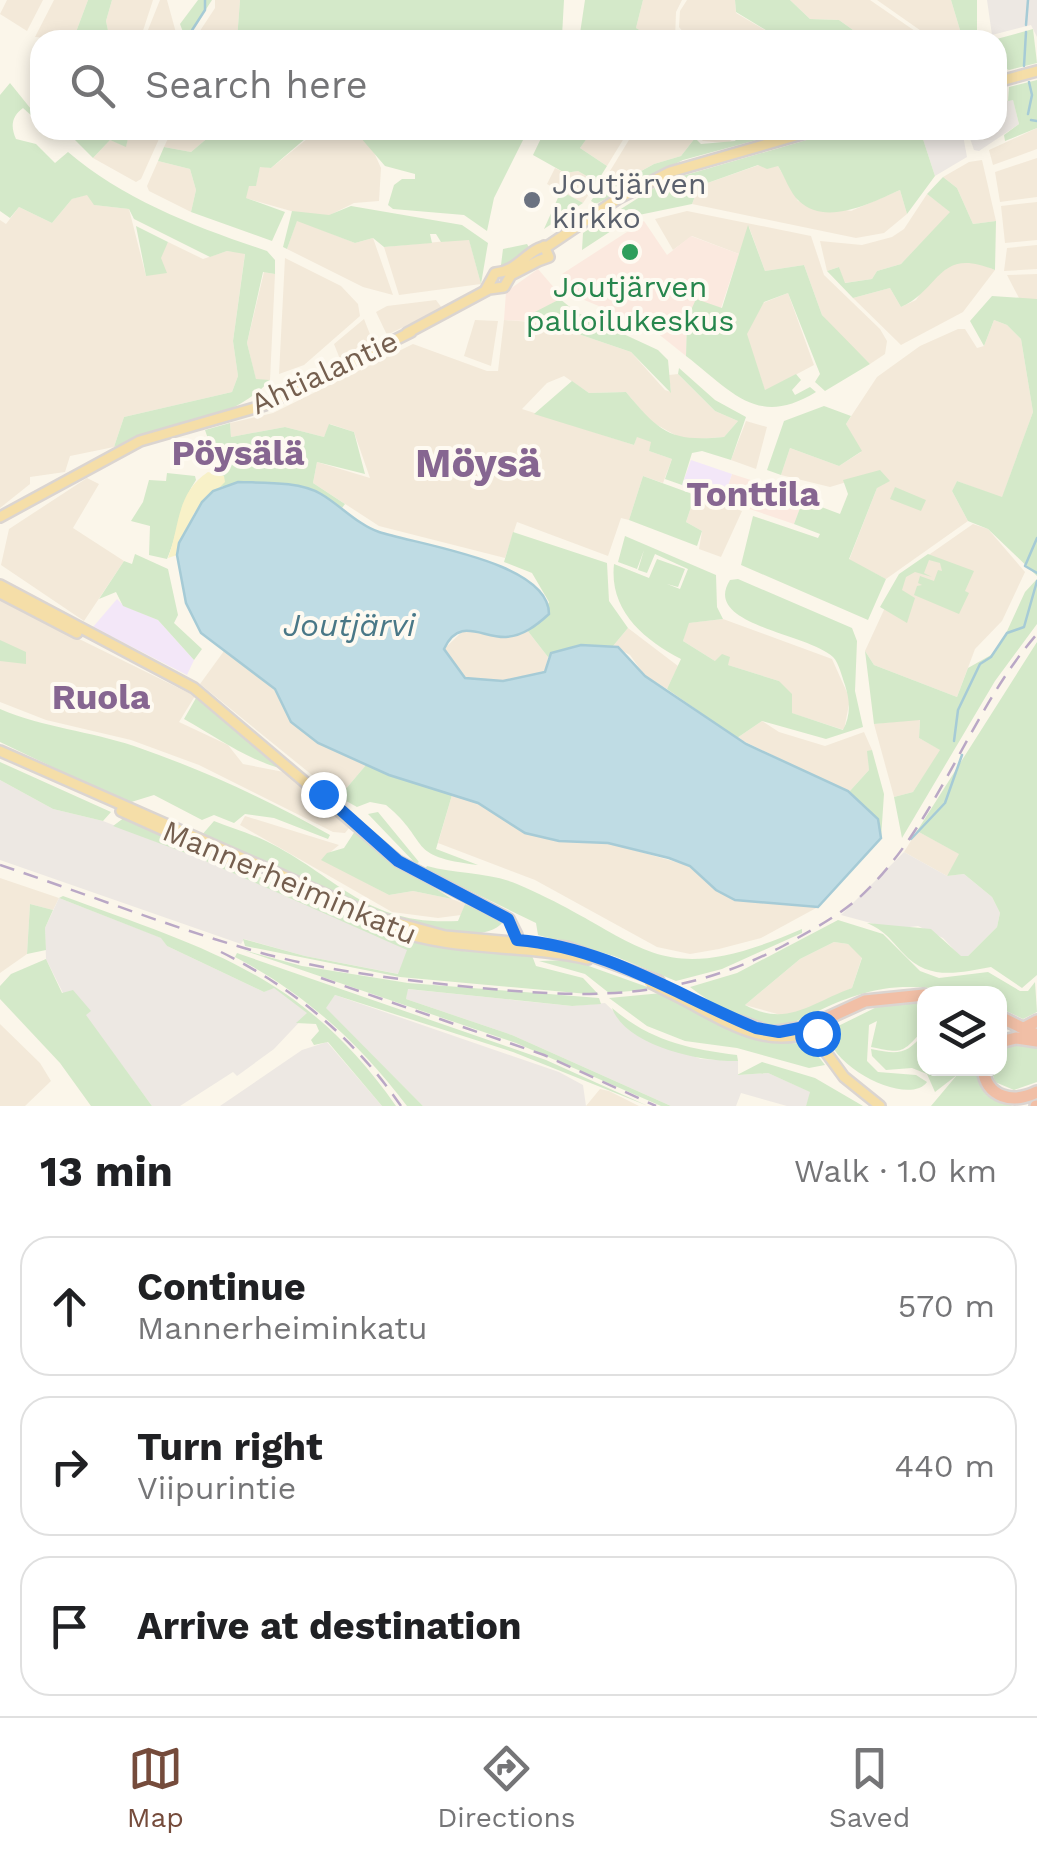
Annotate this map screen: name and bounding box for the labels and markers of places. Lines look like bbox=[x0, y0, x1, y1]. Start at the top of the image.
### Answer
place label: Joutjärven kirkko bbox=[552, 166, 707, 235]
marker: Joutjärven kirkko bbox=[521, 189, 543, 211]
marker: Joutjärven palloilukeskus bbox=[619, 241, 641, 263]
place label: Joutjärven palloilukeskus bbox=[526, 269, 734, 338]

